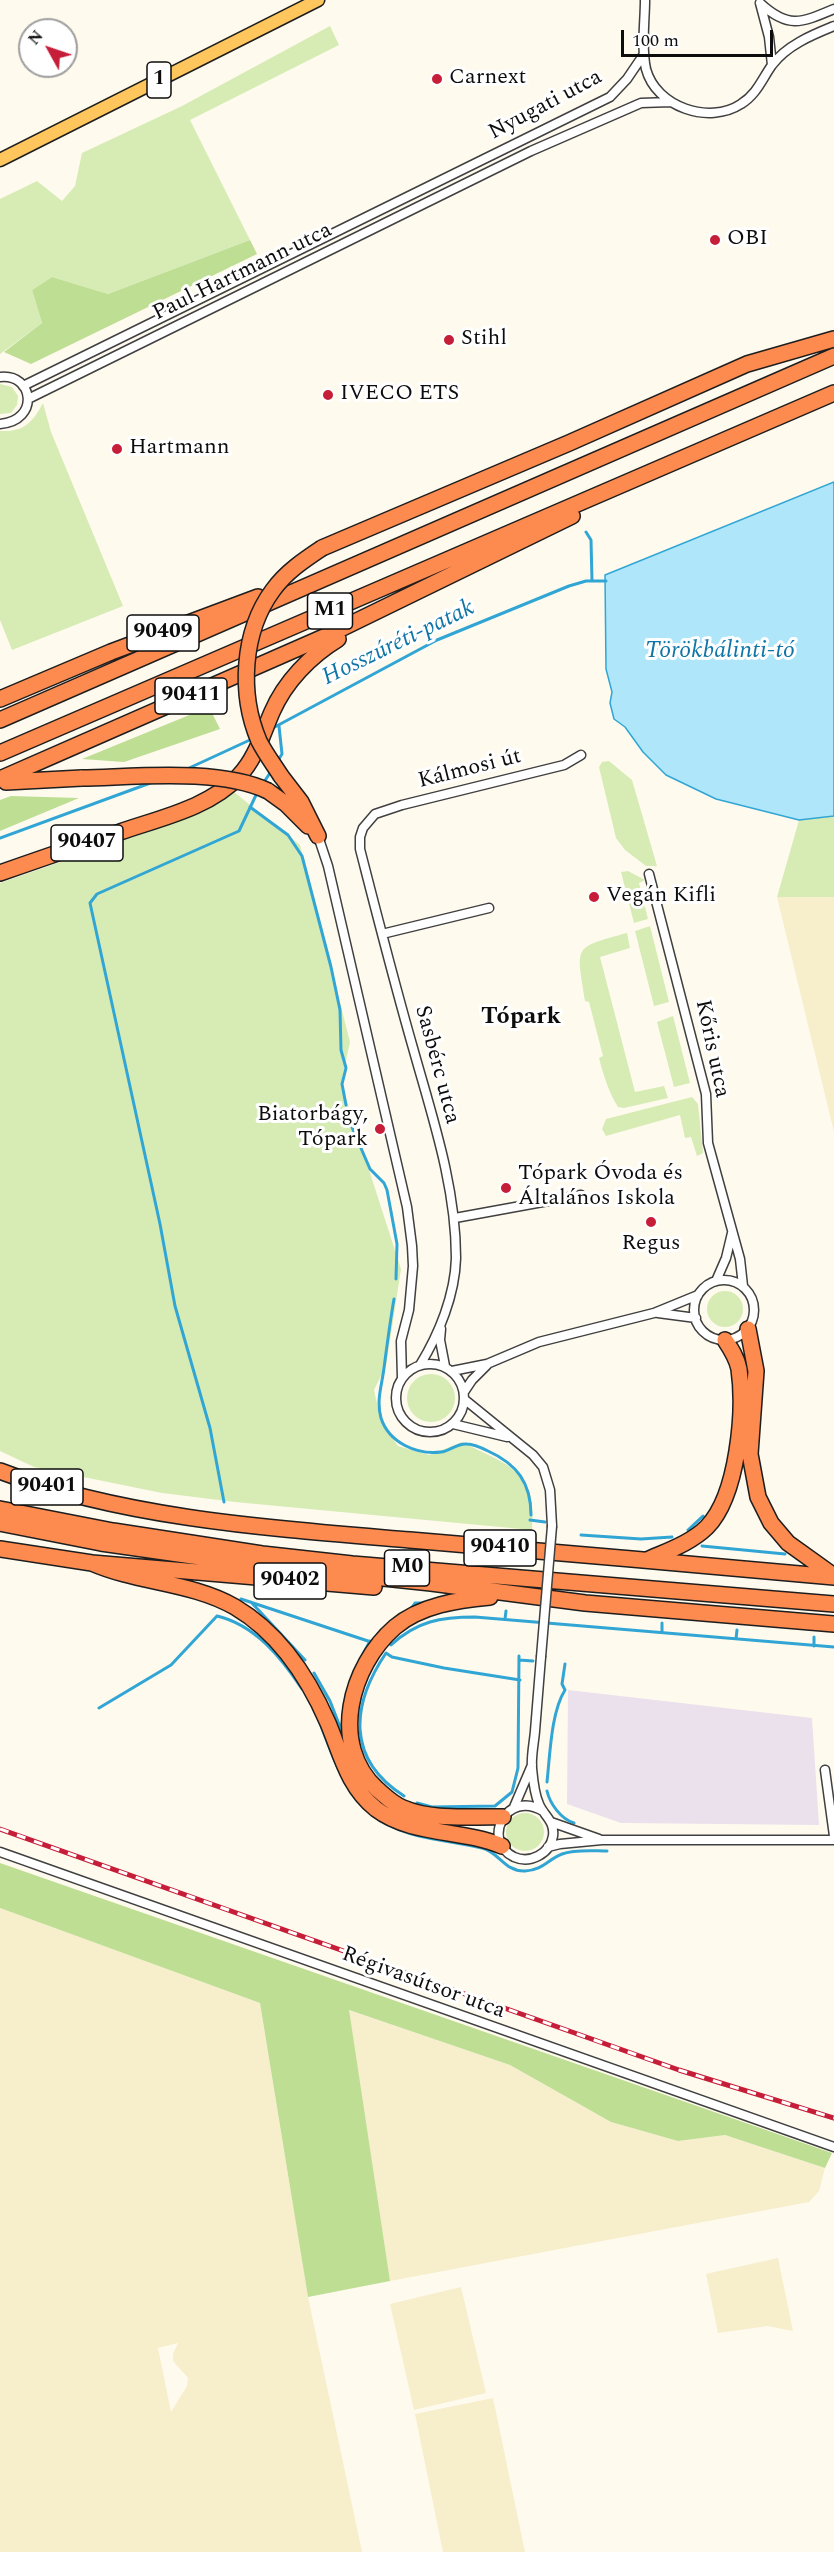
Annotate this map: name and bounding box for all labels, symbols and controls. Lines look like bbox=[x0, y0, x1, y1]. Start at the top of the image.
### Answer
north arrow bbox=[18, 18, 78, 78]
scale bar bbox=[624, 18, 776, 56]
text: N bbox=[22, 25, 49, 50]
text: 100 m bbox=[632, 27, 679, 54]
road number: 1 bbox=[147, 62, 171, 98]
street label: Nyugati utca bbox=[485, 65, 607, 147]
place label: Carnext bbox=[449, 66, 526, 92]
marker: Carnext bbox=[430, 72, 444, 86]
street label: Paul Hartmann utca bbox=[149, 218, 337, 328]
place label: OBI bbox=[727, 227, 768, 253]
marker: OBI bbox=[708, 233, 722, 247]
place label: Stihl bbox=[461, 327, 507, 353]
marker: Stihl bbox=[442, 333, 456, 347]
place label: IVECO ETS bbox=[340, 382, 459, 408]
marker: IVECO ETS bbox=[321, 388, 335, 402]
place label: Hartmann bbox=[129, 436, 229, 462]
marker: Hartmann bbox=[110, 442, 124, 456]
road number: M1 bbox=[308, 593, 352, 629]
water label: Hosszúréti-patak bbox=[318, 595, 480, 693]
road number: 90409 bbox=[127, 615, 199, 651]
water label: Törökbálinti-tó bbox=[645, 638, 795, 666]
road number: 90411 bbox=[155, 678, 227, 714]
street label: Kálmosi út bbox=[416, 744, 524, 796]
road number: 90407 bbox=[51, 825, 123, 861]
place label: Vegán Kifli bbox=[606, 884, 716, 910]
marker: Vegán Kifli bbox=[587, 890, 601, 904]
street label: Kőris utca bbox=[688, 998, 734, 1100]
street label: Sasbérc utca bbox=[408, 1003, 464, 1127]
district label: Tópark bbox=[481, 1004, 561, 1032]
place label: Biatorbágy, Tópark bbox=[257, 1103, 368, 1154]
marker: Biatorbágy, Tópark bbox=[373, 1122, 387, 1136]
place label: Tópark Óvoda és Általános Iskola bbox=[518, 1162, 683, 1214]
marker: Tópark Óvoda és Általános Iskola bbox=[499, 1181, 513, 1195]
marker: Regus bbox=[644, 1215, 658, 1229]
place label: Regus bbox=[621, 1232, 681, 1258]
road number: 90401 bbox=[11, 1469, 83, 1505]
road number: 90410 bbox=[464, 1530, 536, 1566]
road number: M0 bbox=[384, 1550, 430, 1586]
road number: 90402 bbox=[254, 1563, 326, 1599]
street label: Régivasútsor utca bbox=[338, 1942, 508, 2026]

